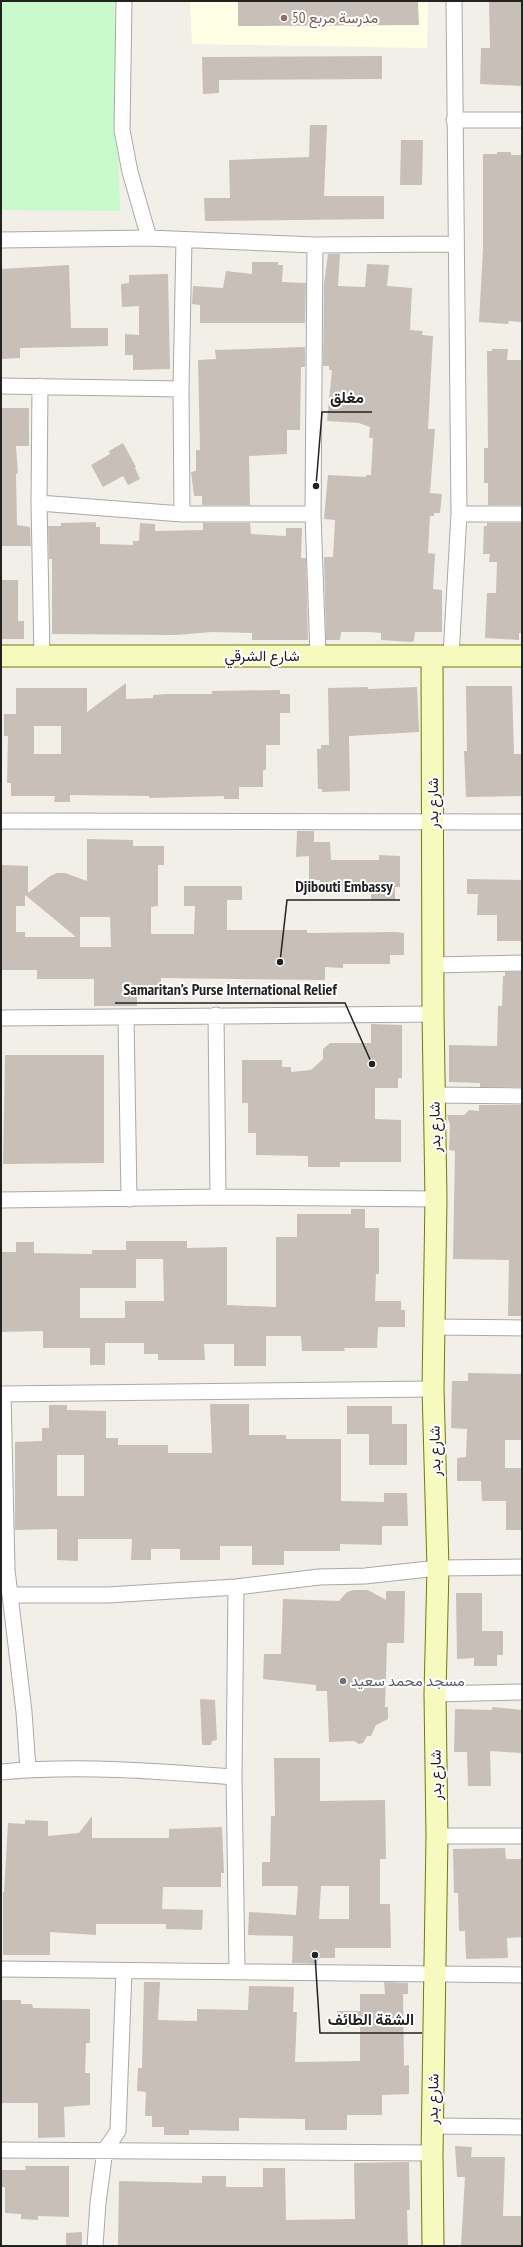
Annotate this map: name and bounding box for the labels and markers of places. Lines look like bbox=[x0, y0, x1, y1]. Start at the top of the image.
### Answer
place label: مدرسة مربع 50 bbox=[292, 8, 378, 29]
marker: مدرسة مربع 50 bbox=[279, 13, 289, 23]
callout: مغلق bbox=[322, 384, 372, 412]
callout: Djibouti Embassy bbox=[287, 872, 400, 900]
callout: Samaritan’s Purse International Relief bbox=[115, 975, 345, 1003]
place label: مسجد محمد سعيد bbox=[351, 1671, 465, 1690]
marker: مسجد محمد سعيد bbox=[338, 1676, 348, 1686]
callout: الشقة الطائف bbox=[320, 2005, 422, 2033]

